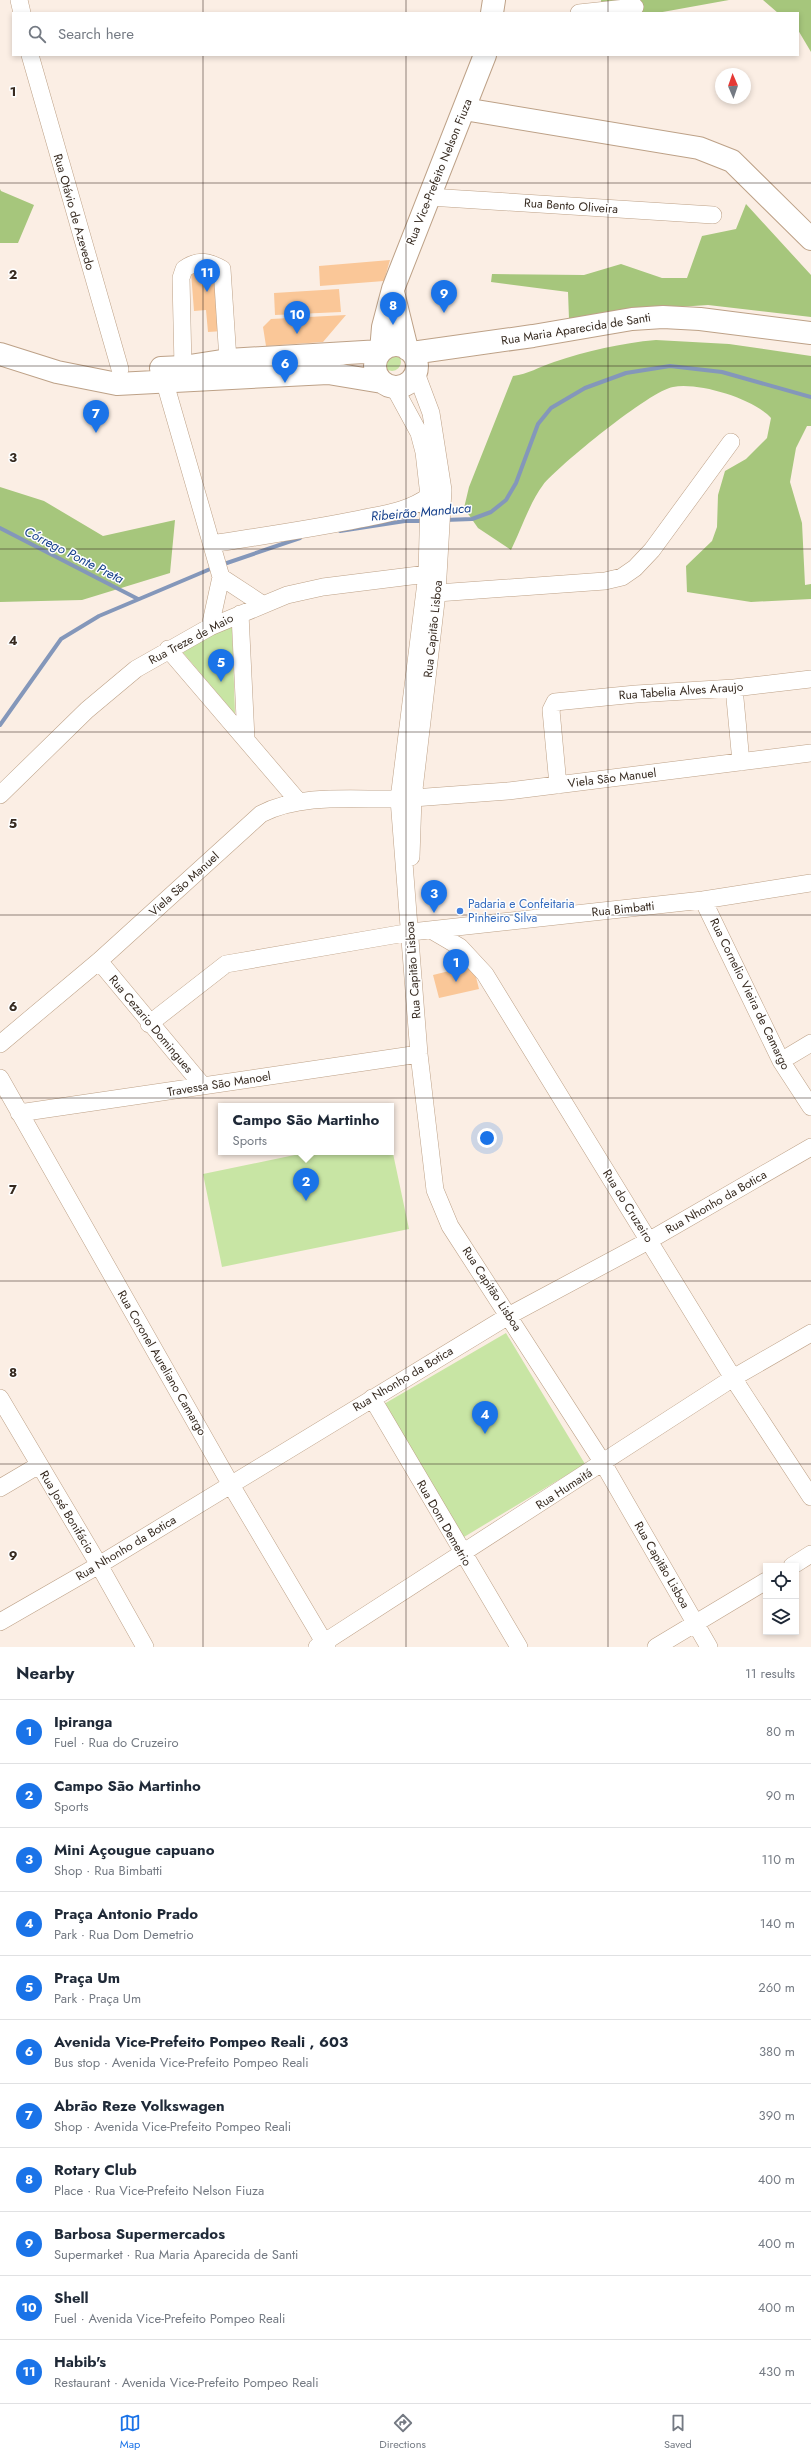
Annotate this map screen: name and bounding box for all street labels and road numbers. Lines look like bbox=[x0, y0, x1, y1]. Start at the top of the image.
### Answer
street label: Rua Vice-Prefeito Nelson Fiuza bbox=[401, 96, 477, 248]
street label: Rua Otávio de Azevedo bbox=[49, 152, 99, 273]
street label: Rua Bento Oliveira bbox=[523, 194, 619, 218]
street label: Rua Maria Aparecida de Santi bbox=[500, 308, 652, 350]
street label: Rua Capitão Lisboa bbox=[419, 579, 447, 679]
street label: Rua Treze de Maio bbox=[145, 609, 237, 669]
street label: Rua Tabelia Alves Araujo bbox=[618, 678, 744, 704]
street label: Viela São Manuel bbox=[567, 764, 657, 792]
street label: Viela São Manuel bbox=[145, 848, 223, 920]
street label: Rua Bimbatti bbox=[591, 897, 655, 921]
street label: Rua Cornelio Vieira de Camargo bbox=[705, 915, 795, 1073]
street label: Rua Capitão Lisboa bbox=[401, 920, 425, 1019]
street label: Rua Cezario Domingues bbox=[105, 971, 198, 1077]
street label: Travessa São Manoel bbox=[166, 1067, 272, 1101]
street label: Rua do Cruzeiro bbox=[598, 1166, 658, 1246]
street label: Rua Nhonho da Botica bbox=[662, 1166, 770, 1238]
street label: Rua Capitão Lisboa bbox=[458, 1243, 526, 1335]
street label: Rua Coronel Aureliano Camargo bbox=[113, 1287, 211, 1439]
street label: Rua Nhonho da Botica bbox=[349, 1342, 457, 1416]
street label: Rua Humaitá bbox=[532, 1464, 596, 1514]
street label: Rua José Bonifácio bbox=[35, 1467, 99, 1557]
street label: Rua Dom Demetrio bbox=[412, 1477, 476, 1570]
street label: Rua Nhonho da Botica bbox=[72, 1511, 180, 1585]
street label: Rua Capitão Lisboa bbox=[630, 1518, 694, 1612]

